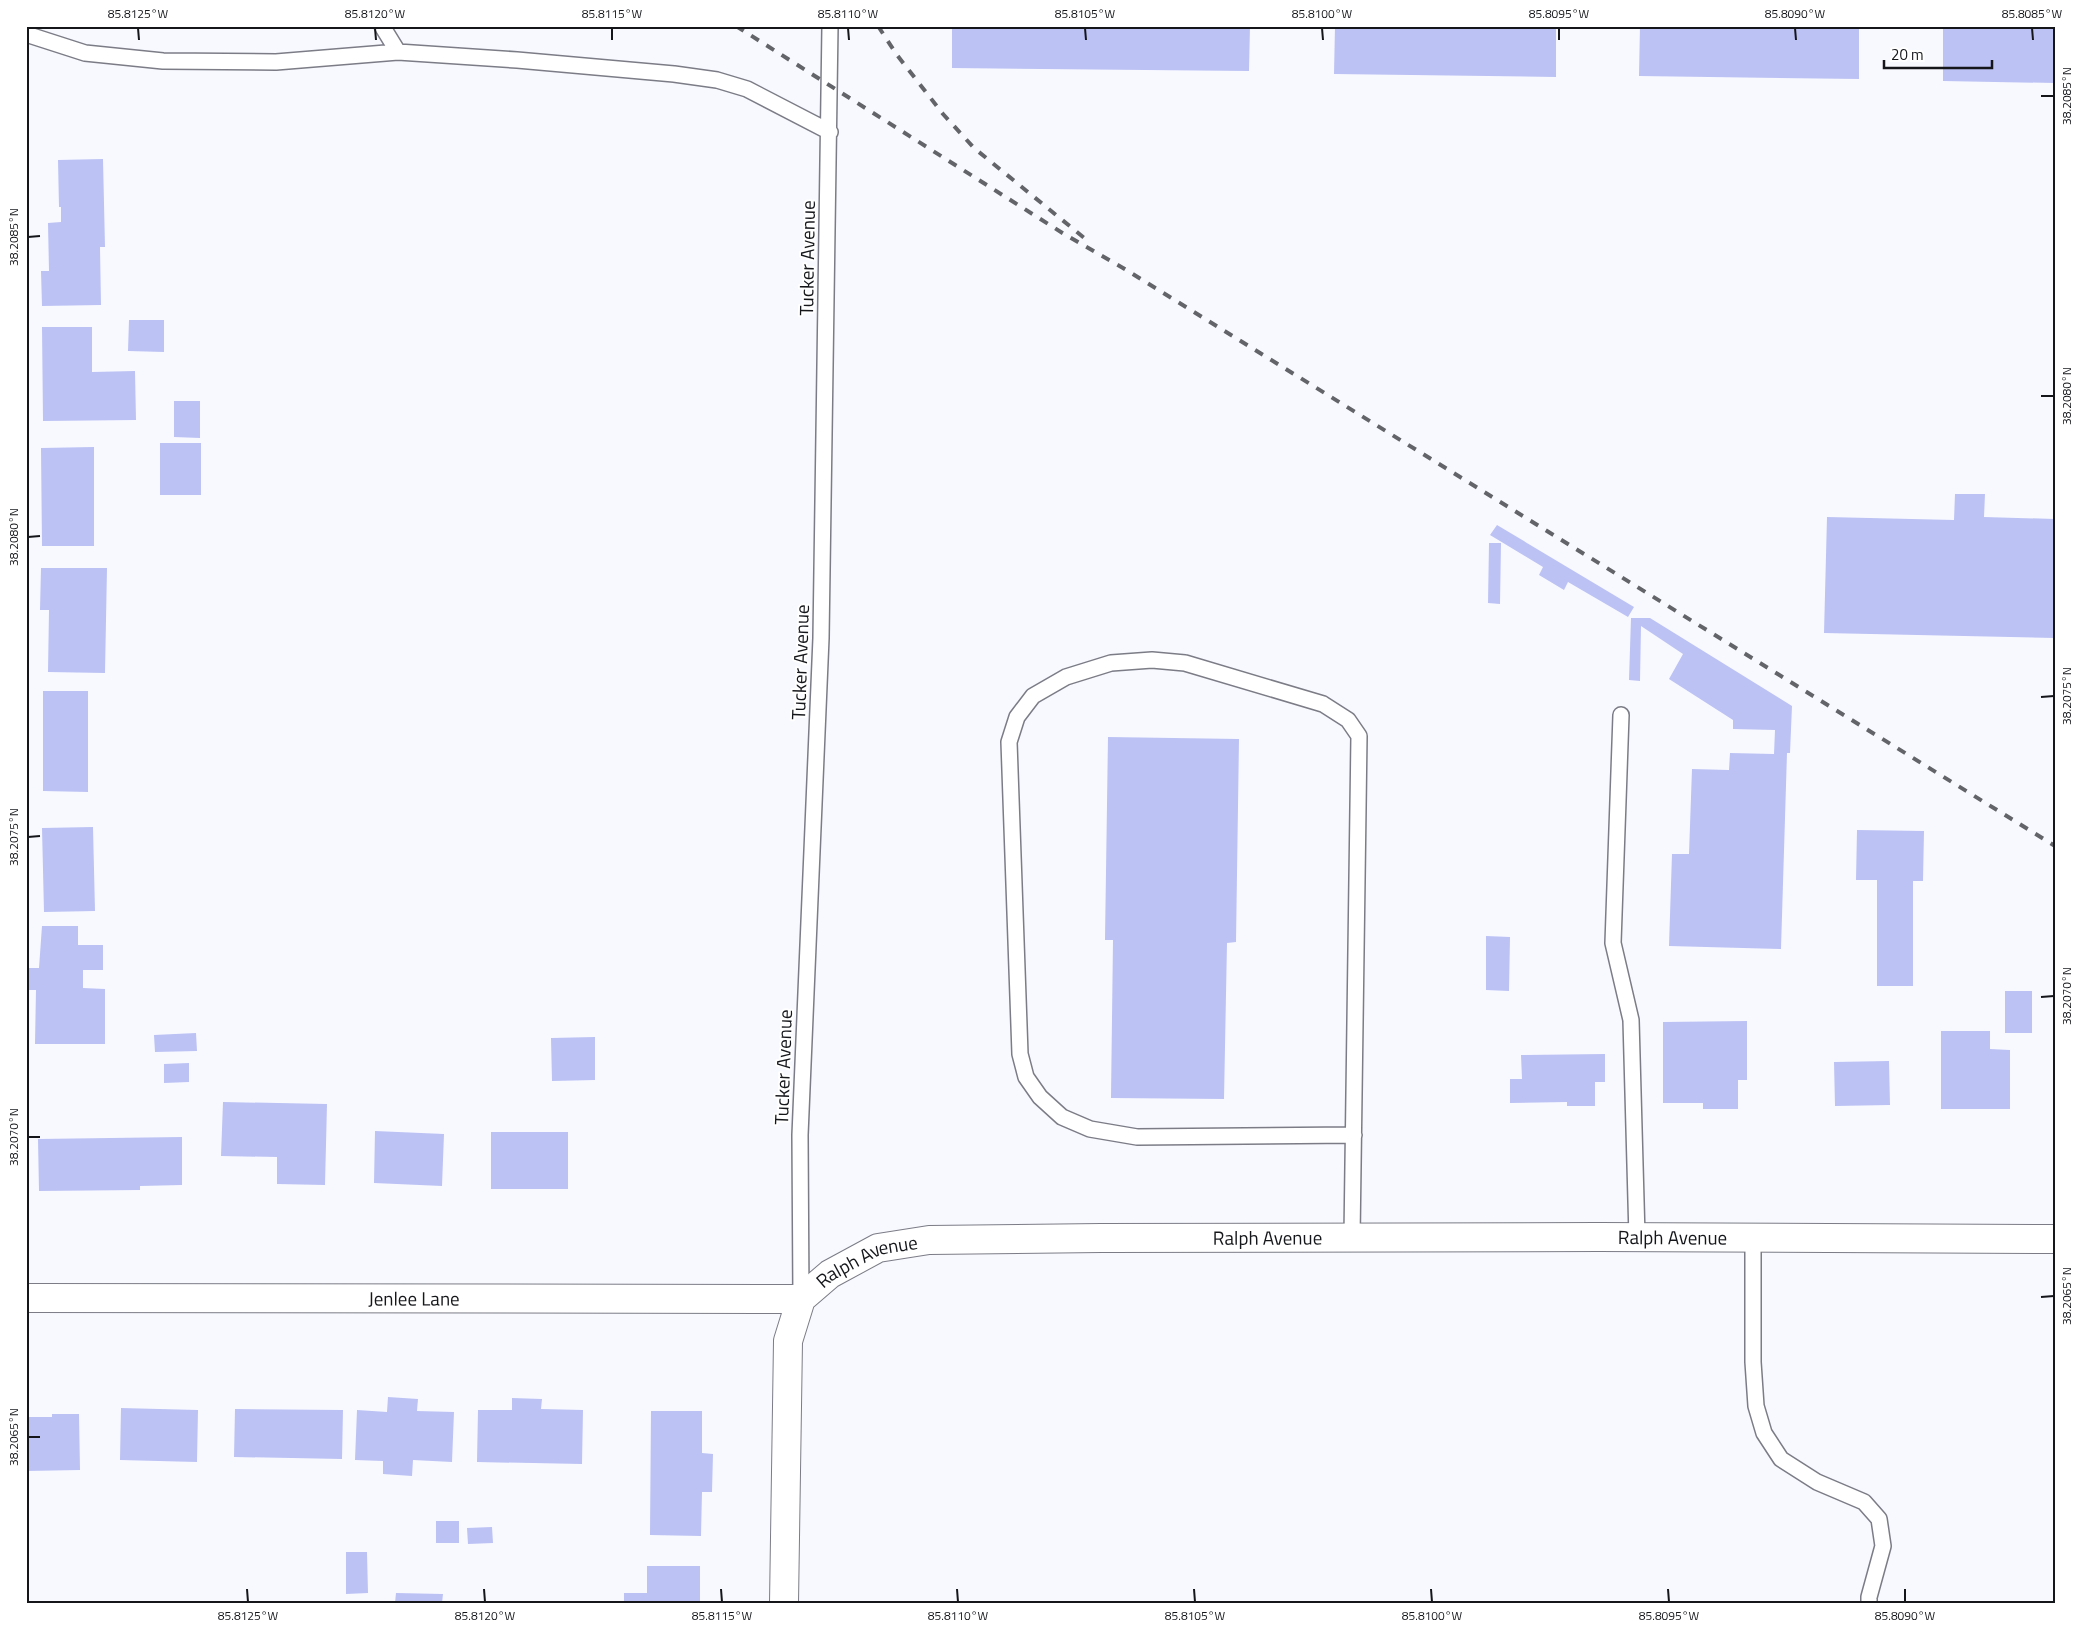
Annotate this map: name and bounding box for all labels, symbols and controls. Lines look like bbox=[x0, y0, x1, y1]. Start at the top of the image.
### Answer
text: 85.8125°W bbox=[108, 4, 168, 23]
text: 85.8120°W bbox=[345, 4, 405, 23]
text: 85.8115°W bbox=[582, 4, 642, 23]
text: 85.8110°W bbox=[818, 4, 878, 23]
text: 85.8105°W bbox=[1055, 4, 1115, 23]
text: 85.8100°W bbox=[1292, 4, 1352, 23]
text: 85.8095°W bbox=[1529, 4, 1589, 23]
text: 85.8090°W bbox=[1765, 4, 1825, 23]
text: 85.8085°W bbox=[2002, 4, 2062, 23]
scale bar bbox=[1884, 38, 1991, 70]
text: 20 m bbox=[1891, 43, 1924, 66]
text: 38.2085°N bbox=[2057, 67, 2076, 125]
street label: Tucker Avenue bbox=[791, 200, 822, 316]
text: 38.2085°N bbox=[4, 208, 23, 266]
text: 38.2080°N bbox=[2057, 367, 2076, 425]
text: 38.2080°N bbox=[4, 508, 23, 566]
street label: Tucker Avenue bbox=[783, 604, 816, 720]
text: 38.2075°N bbox=[2057, 667, 2076, 725]
text: 38.2075°N bbox=[4, 808, 23, 866]
text: 38.2070°N bbox=[2057, 967, 2076, 1025]
street label: Tucker Avenue bbox=[766, 1009, 799, 1125]
text: 38.2070°N bbox=[4, 1108, 23, 1166]
street label: Ralph Avenue bbox=[1618, 1222, 1727, 1252]
street label: Ralph Avenue bbox=[1213, 1223, 1322, 1252]
street label: Ralph Avenue bbox=[809, 1227, 920, 1294]
text: 38.2065°N bbox=[2057, 1267, 2076, 1325]
street label: Jenlee Lane bbox=[368, 1283, 460, 1313]
text: 38.2065°N bbox=[4, 1408, 23, 1466]
text: 85.8125°W bbox=[218, 1606, 278, 1625]
text: 85.8120°W bbox=[455, 1606, 515, 1625]
text: 85.8115°W bbox=[692, 1606, 752, 1625]
text: 85.8110°W bbox=[928, 1606, 988, 1625]
text: 85.8105°W bbox=[1165, 1606, 1225, 1625]
text: 85.8100°W bbox=[1402, 1606, 1462, 1625]
text: 85.8095°W bbox=[1639, 1606, 1699, 1625]
text: 85.8090°W bbox=[1875, 1606, 1935, 1625]

